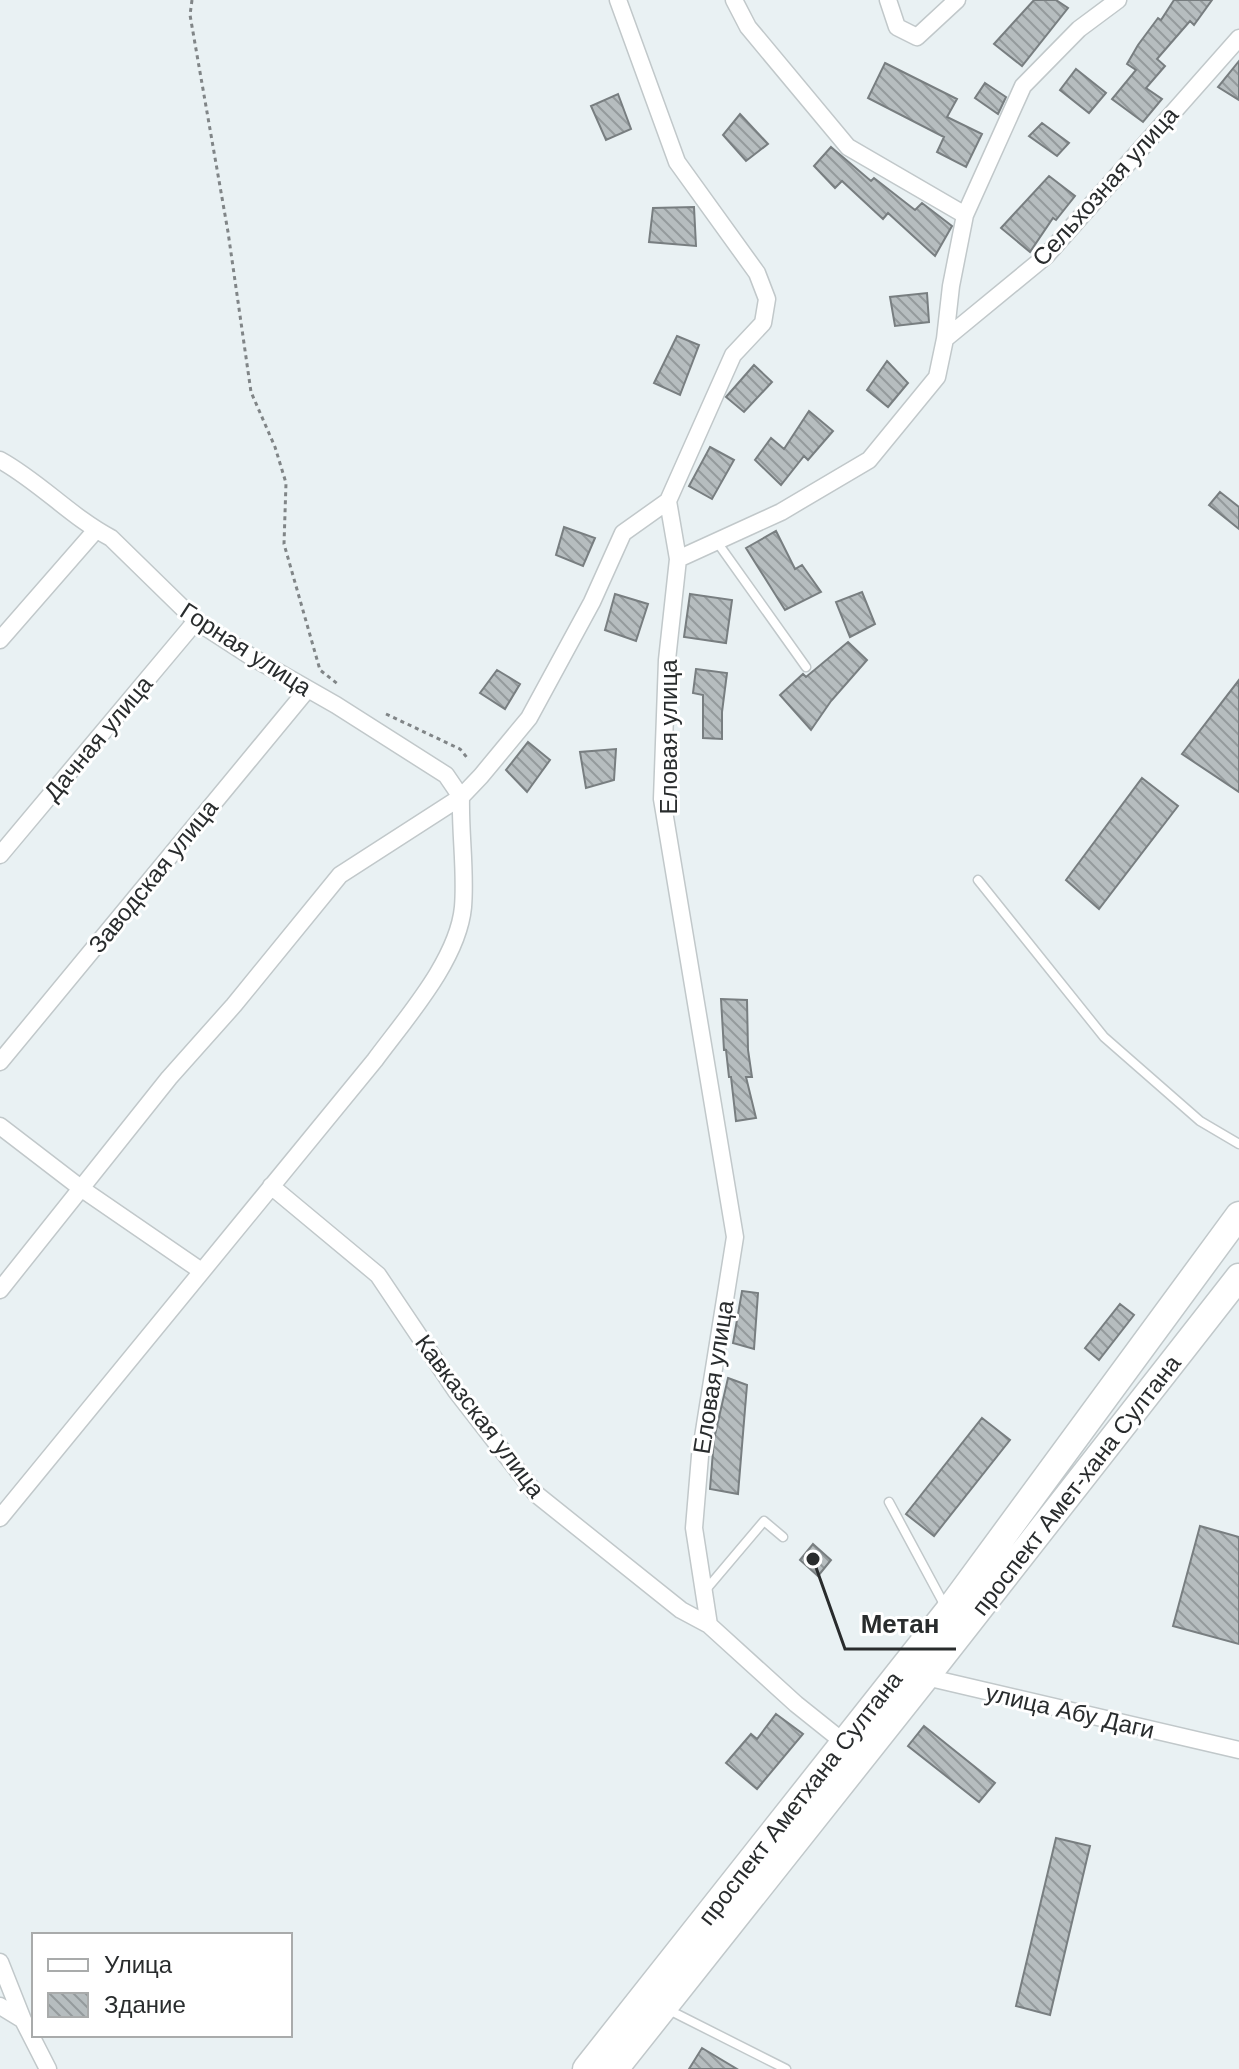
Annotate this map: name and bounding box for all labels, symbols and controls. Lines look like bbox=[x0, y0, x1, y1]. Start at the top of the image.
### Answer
street label: Сельхозная улица bbox=[1027, 101, 1184, 271]
street label: Горная улица bbox=[176, 597, 317, 702]
street label: Еловая улица bbox=[655, 659, 682, 815]
street label: Дачная улица bbox=[38, 670, 158, 806]
street label: Заводская улица bbox=[83, 793, 223, 958]
street label: Еловая улица bbox=[688, 1298, 739, 1456]
street label: Кавказская улица bbox=[410, 1329, 550, 1503]
street label: проспект Амет-хана Султана bbox=[966, 1349, 1186, 1620]
callout: Метан bbox=[845, 1599, 956, 1649]
text: Метан bbox=[861, 1609, 939, 1639]
street label: проспект Аметхана Султана bbox=[693, 1665, 908, 1930]
street label: улица Абу Даги bbox=[983, 1678, 1157, 1744]
legend bbox=[32, 1933, 292, 2037]
text: Улица bbox=[104, 1951, 173, 1978]
text: Здание bbox=[104, 1991, 186, 2018]

